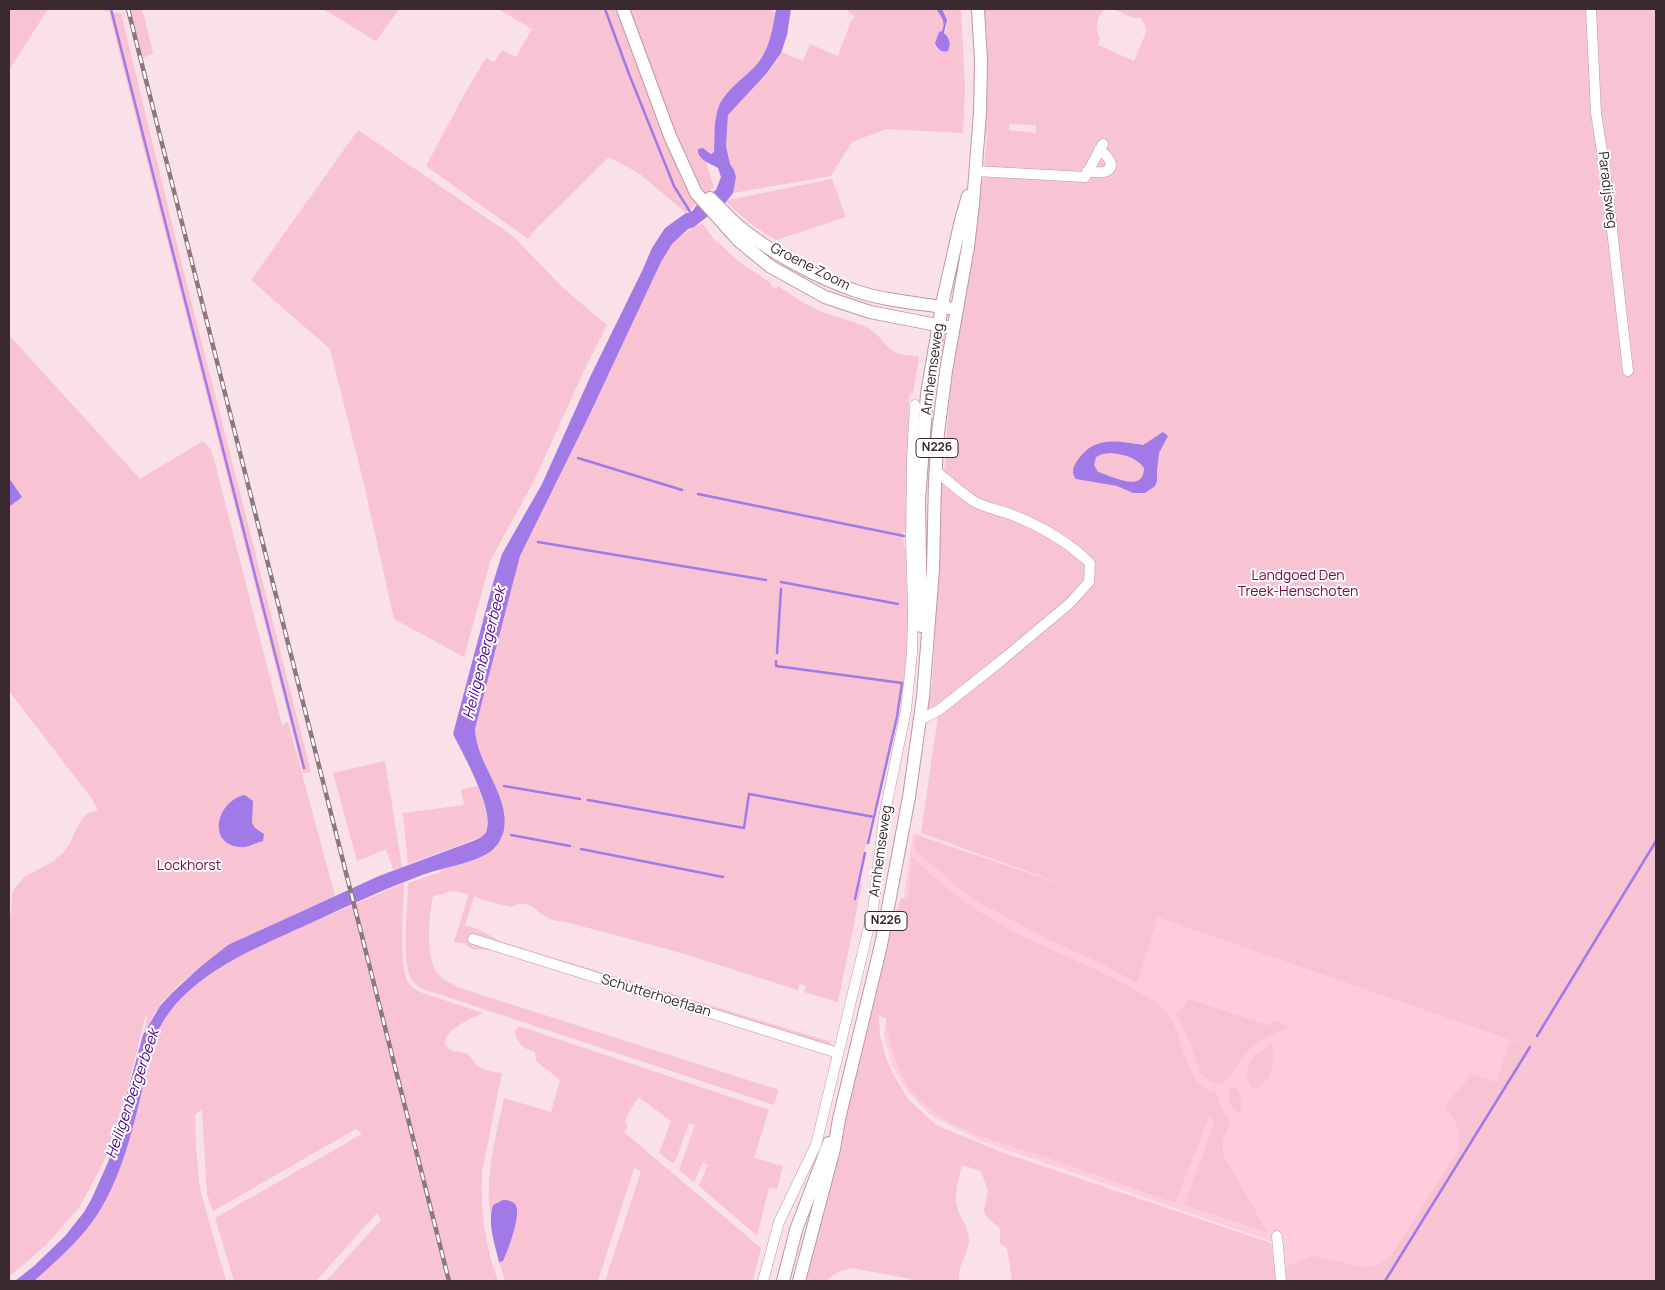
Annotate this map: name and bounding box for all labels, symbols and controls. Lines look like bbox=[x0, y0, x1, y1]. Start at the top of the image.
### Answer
street label: Paradijsweg bbox=[1594, 151, 1620, 229]
street label: Groene Zoom bbox=[767, 240, 853, 294]
street label: Arnhemseweg bbox=[918, 322, 948, 416]
road number: N226 bbox=[916, 438, 958, 458]
park label: Landgoed Den Treek-Henschoten bbox=[1238, 568, 1358, 600]
water label: Heiligenbergerbeek bbox=[460, 585, 510, 721]
street label: Arnhemseweg bbox=[866, 804, 896, 898]
park label: Lockhorst bbox=[157, 858, 221, 874]
road number: N226 bbox=[865, 911, 907, 930]
street label: Schutterhoeflaan bbox=[599, 971, 713, 1021]
water label: Heiligenbergerbeek bbox=[102, 1027, 164, 1161]

